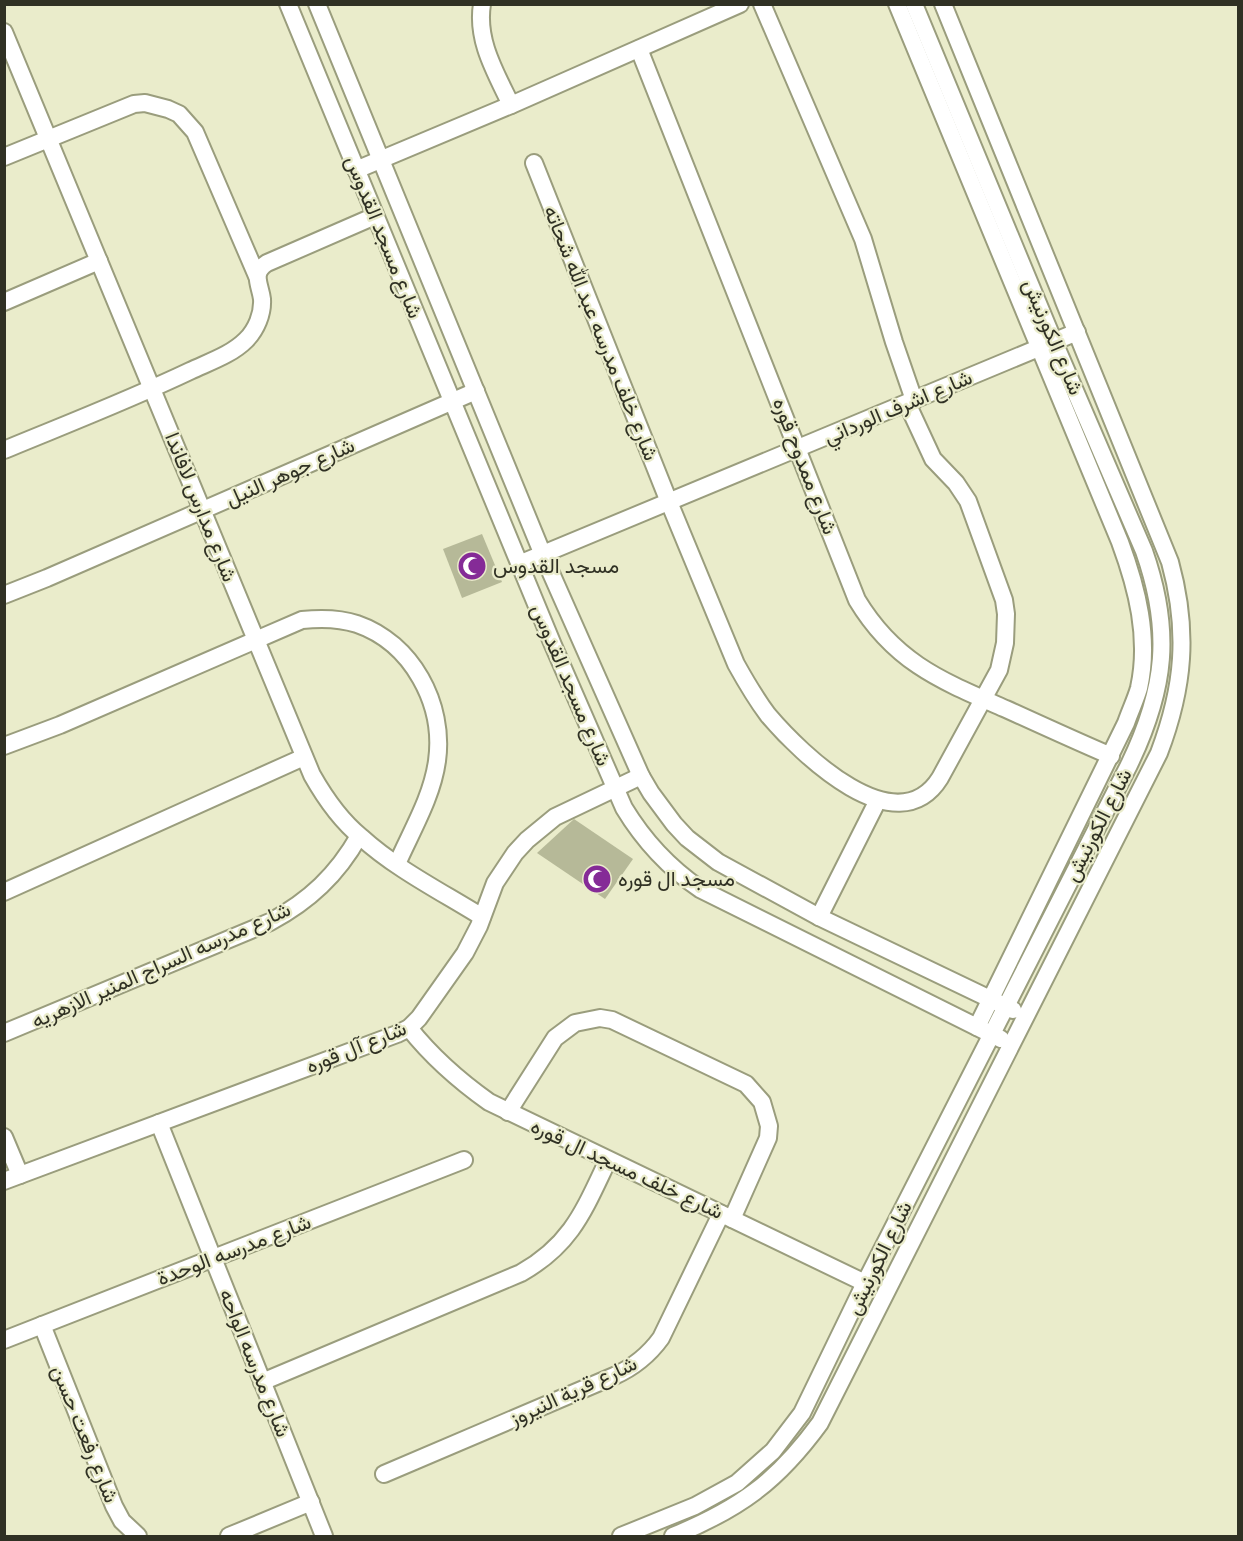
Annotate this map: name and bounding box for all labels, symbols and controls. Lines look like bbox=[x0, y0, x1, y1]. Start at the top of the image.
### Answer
street label: شارع مسجد القدوس bbox=[339, 152, 428, 323]
street label: شارع خلف مدرسه عبد الله شحاته bbox=[537, 202, 664, 465]
street label: شارع الكورنيش bbox=[1016, 275, 1088, 399]
street label: شارع اشرف الورداني bbox=[820, 365, 978, 454]
street label: شارع ممدوح قوره bbox=[766, 394, 842, 538]
street label: شارع مدارس لافاندا bbox=[158, 429, 242, 586]
street label: شارع جوهر النيل bbox=[222, 433, 359, 513]
mosque icon: مسجد القدوس bbox=[456, 550, 488, 582]
place label: مسجد القدوس bbox=[493, 554, 619, 579]
street label: شارع مسجد القدوس bbox=[524, 601, 616, 770]
street label: شارع الكورنيش bbox=[1059, 765, 1139, 886]
mosque icon: مسجد ال قوره bbox=[581, 863, 613, 895]
place label: مسجد ال قوره bbox=[618, 867, 735, 892]
street label: شارع مدرسه السراج المنير الازهريه bbox=[28, 897, 295, 1035]
street label: شارع آل قوره bbox=[302, 1016, 410, 1080]
street label: شارع خلف مسجد ال قوره bbox=[526, 1114, 727, 1226]
street label: شارع الكورنيش bbox=[841, 1197, 919, 1320]
street label: شارع مدرسه الوحدة bbox=[154, 1210, 315, 1292]
street label: شارع مدرسه الواحه bbox=[212, 1285, 296, 1441]
street label: شارع قرية النيروز bbox=[504, 1351, 641, 1433]
street label: شارع رفعت حسن bbox=[45, 1362, 123, 1507]

